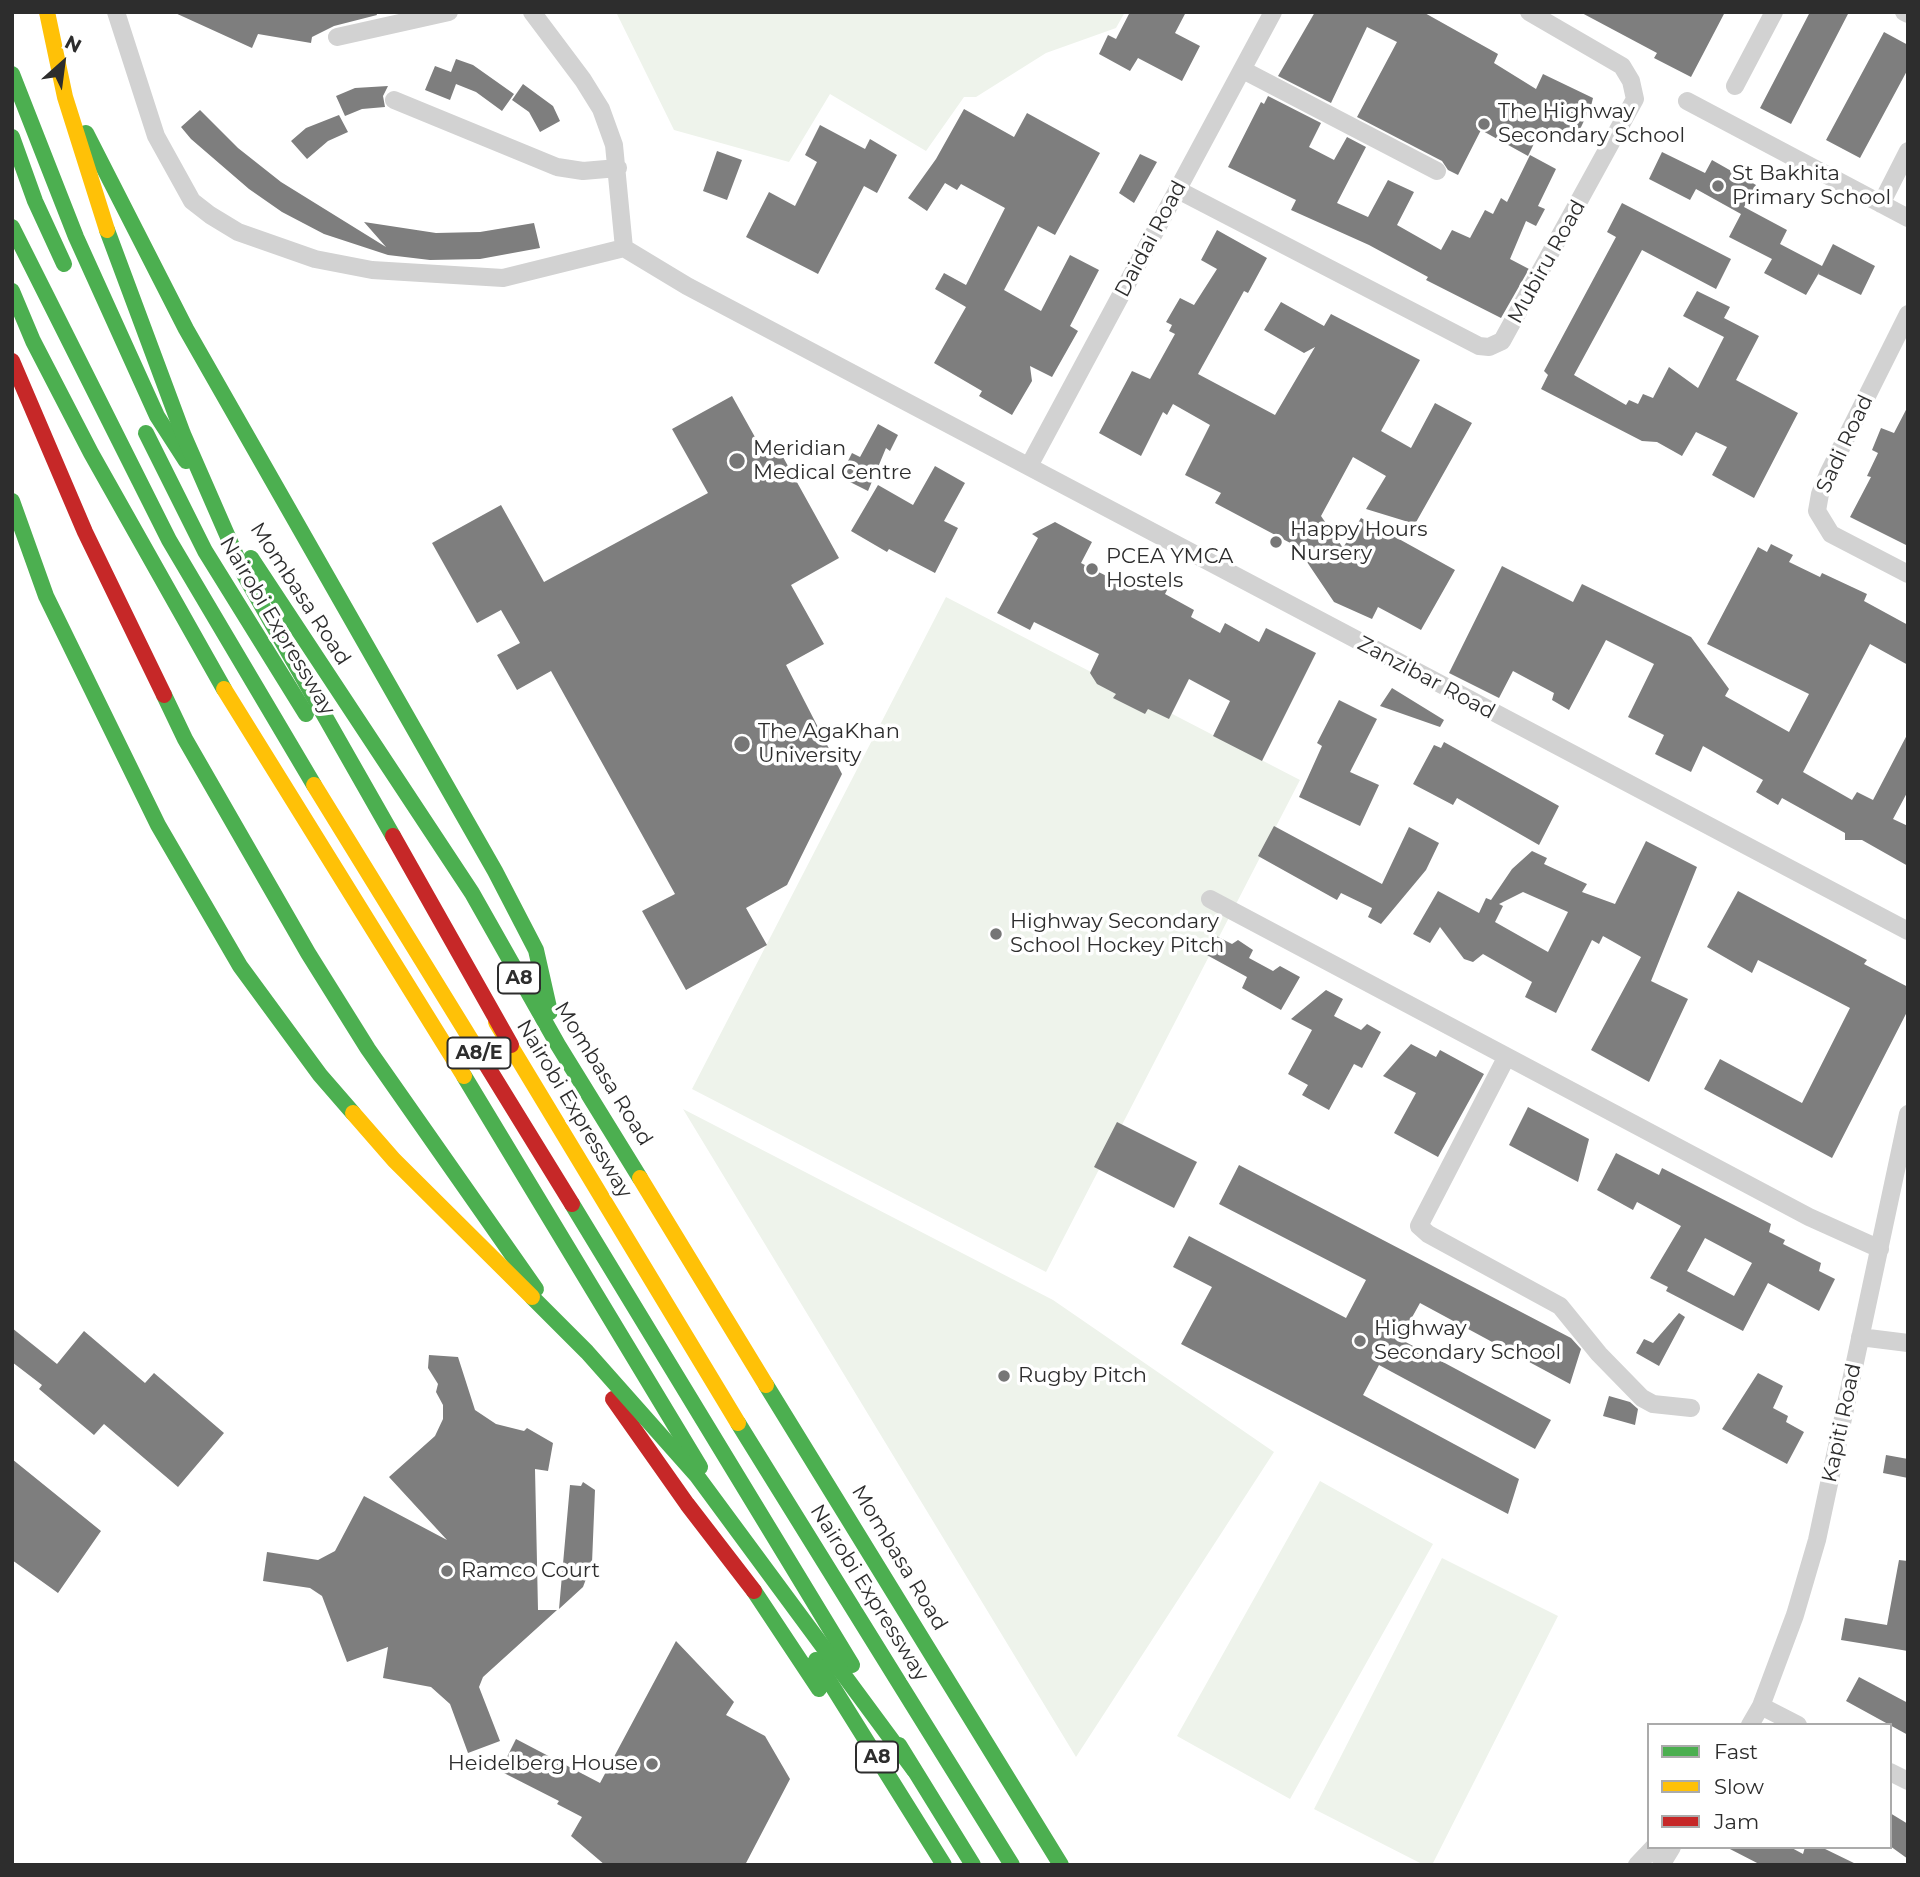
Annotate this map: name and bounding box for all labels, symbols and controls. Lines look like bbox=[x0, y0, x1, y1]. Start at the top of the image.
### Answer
north arrow bbox=[28, 28, 98, 98]
text: N bbox=[61, 30, 85, 58]
place label: The Highway Secondary School bbox=[1498, 99, 1685, 149]
marker: The Highway Secondary School bbox=[1476, 116, 1492, 132]
place label: St Bakhita Primary School bbox=[1732, 161, 1891, 211]
street label: Daidai Road bbox=[1110, 177, 1192, 301]
marker: St Bakhita Primary School bbox=[1710, 178, 1726, 194]
street label: Mubiru Road bbox=[1503, 196, 1591, 328]
street label: Sadi Road bbox=[1811, 391, 1879, 497]
place label: Meridian Medical Centre bbox=[753, 436, 912, 486]
marker: Meridian Medical Centre bbox=[727, 451, 747, 471]
place label: Happy Hours Nursery bbox=[1290, 517, 1427, 567]
street label: Mombasa Road bbox=[244, 518, 356, 670]
street label: Nairobi Expressway bbox=[214, 532, 340, 720]
marker: Happy Hours Nursery bbox=[1268, 534, 1284, 550]
place label: PCEA YMCA Hostels bbox=[1106, 544, 1233, 594]
marker: PCEA YMCA Hostels bbox=[1084, 561, 1100, 577]
street label: Zanzibar Road bbox=[1353, 631, 1499, 725]
place label: The AgaKhan University bbox=[758, 719, 900, 769]
marker: The AgaKhan University bbox=[732, 734, 752, 754]
place label: Highway Secondary School Hockey Pitch bbox=[1010, 909, 1224, 959]
marker: Highway Secondary School Hockey Pitch bbox=[988, 926, 1004, 942]
road number: A8 bbox=[498, 962, 540, 994]
street label: Mombasa Road bbox=[549, 997, 657, 1151]
street label: Nairobi Expressway bbox=[511, 1015, 637, 1203]
road number: A8/E bbox=[448, 1037, 510, 1068]
place label: Highway Secondary School bbox=[1374, 1316, 1561, 1366]
marker: Highway Secondary School bbox=[1352, 1333, 1368, 1349]
street label: Kapiti Road bbox=[1817, 1361, 1867, 1485]
place label: Rugby Pitch bbox=[1018, 1363, 1147, 1389]
marker: Rugby Pitch bbox=[996, 1368, 1012, 1384]
street label: Mombasa Road bbox=[846, 1481, 952, 1635]
street label: Nairobi Expressway bbox=[804, 1500, 934, 1686]
place label: Ramco Court bbox=[461, 1558, 600, 1584]
marker: Ramco Court bbox=[439, 1563, 455, 1579]
legend bbox=[1647, 1723, 1892, 1849]
text: Fast bbox=[1714, 1739, 1758, 1764]
road number: A8 bbox=[856, 1742, 898, 1772]
place label: Heidelberg House bbox=[448, 1751, 638, 1777]
marker: Heidelberg House bbox=[644, 1756, 660, 1772]
text: Slow bbox=[1714, 1774, 1764, 1799]
text: Jam bbox=[1714, 1809, 1759, 1834]

